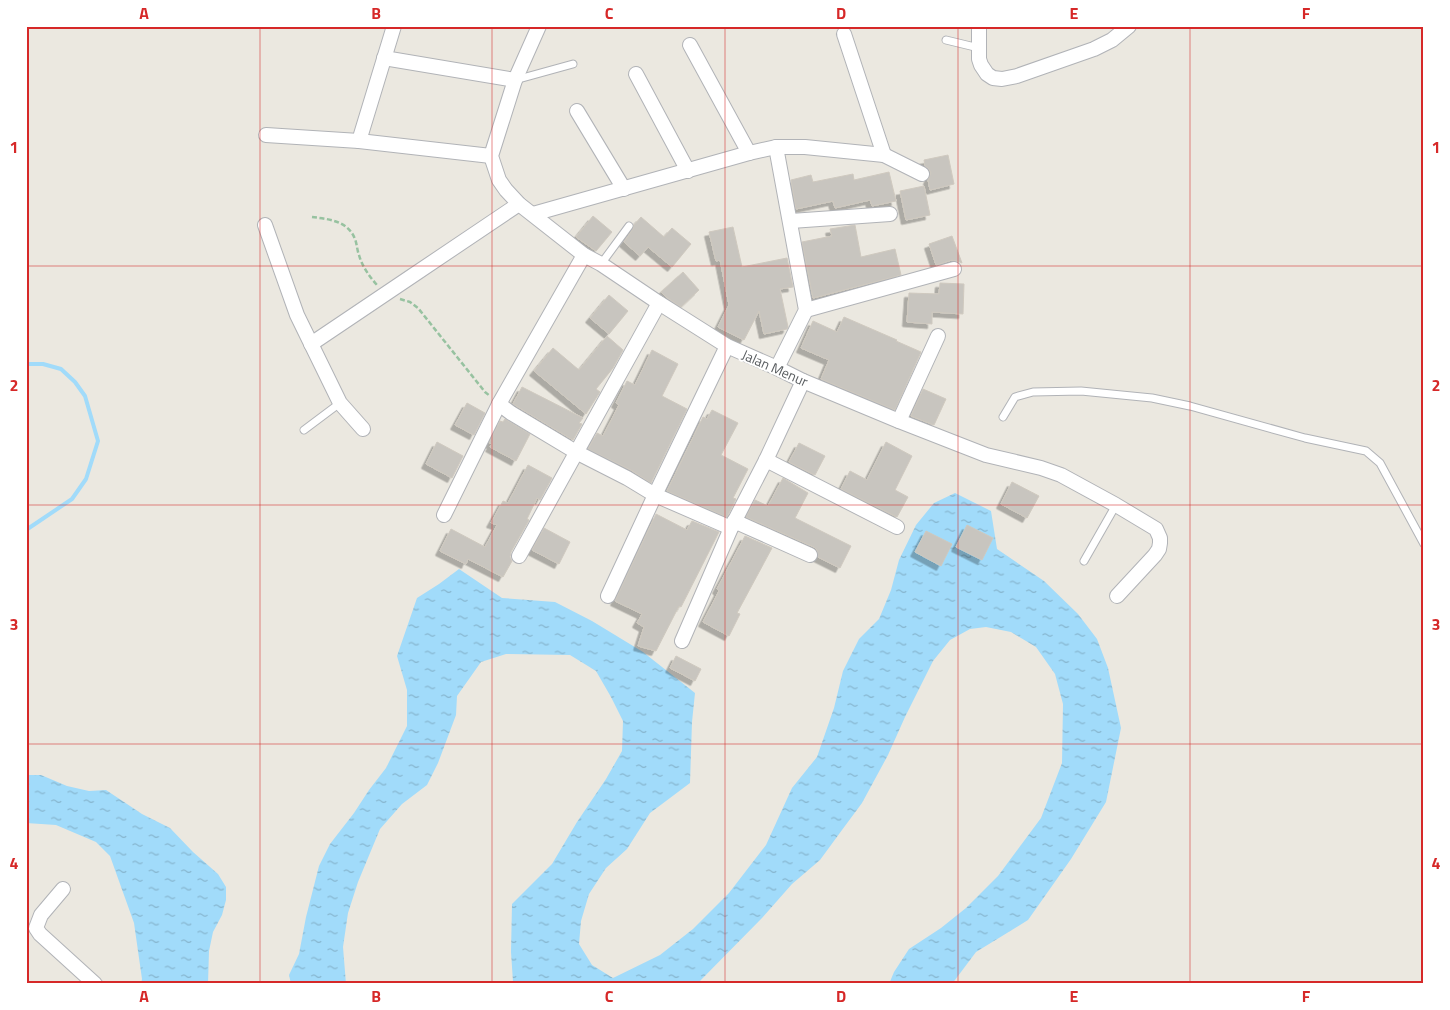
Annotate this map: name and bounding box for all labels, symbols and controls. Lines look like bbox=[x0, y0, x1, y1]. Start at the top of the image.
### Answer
text: A bbox=[139, 1, 149, 25]
text: B bbox=[371, 1, 381, 25]
text: C bbox=[605, 1, 614, 25]
text: D bbox=[836, 1, 846, 25]
text: E bbox=[1070, 1, 1079, 25]
text: F bbox=[1302, 1, 1311, 25]
text: 1 bbox=[10, 135, 18, 159]
text: 1 bbox=[1432, 135, 1440, 159]
street label: Jalan Menur bbox=[739, 344, 812, 392]
text: 2 bbox=[10, 373, 18, 397]
text: 2 bbox=[1432, 373, 1440, 397]
text: 3 bbox=[10, 612, 18, 636]
text: 3 bbox=[1432, 612, 1440, 636]
text: 4 bbox=[10, 851, 19, 875]
text: 4 bbox=[1432, 851, 1441, 875]
text: A bbox=[139, 984, 149, 1008]
text: B bbox=[371, 984, 381, 1008]
text: C bbox=[605, 984, 614, 1008]
text: D bbox=[836, 984, 846, 1008]
text: E bbox=[1070, 984, 1079, 1008]
text: F bbox=[1302, 984, 1311, 1008]

